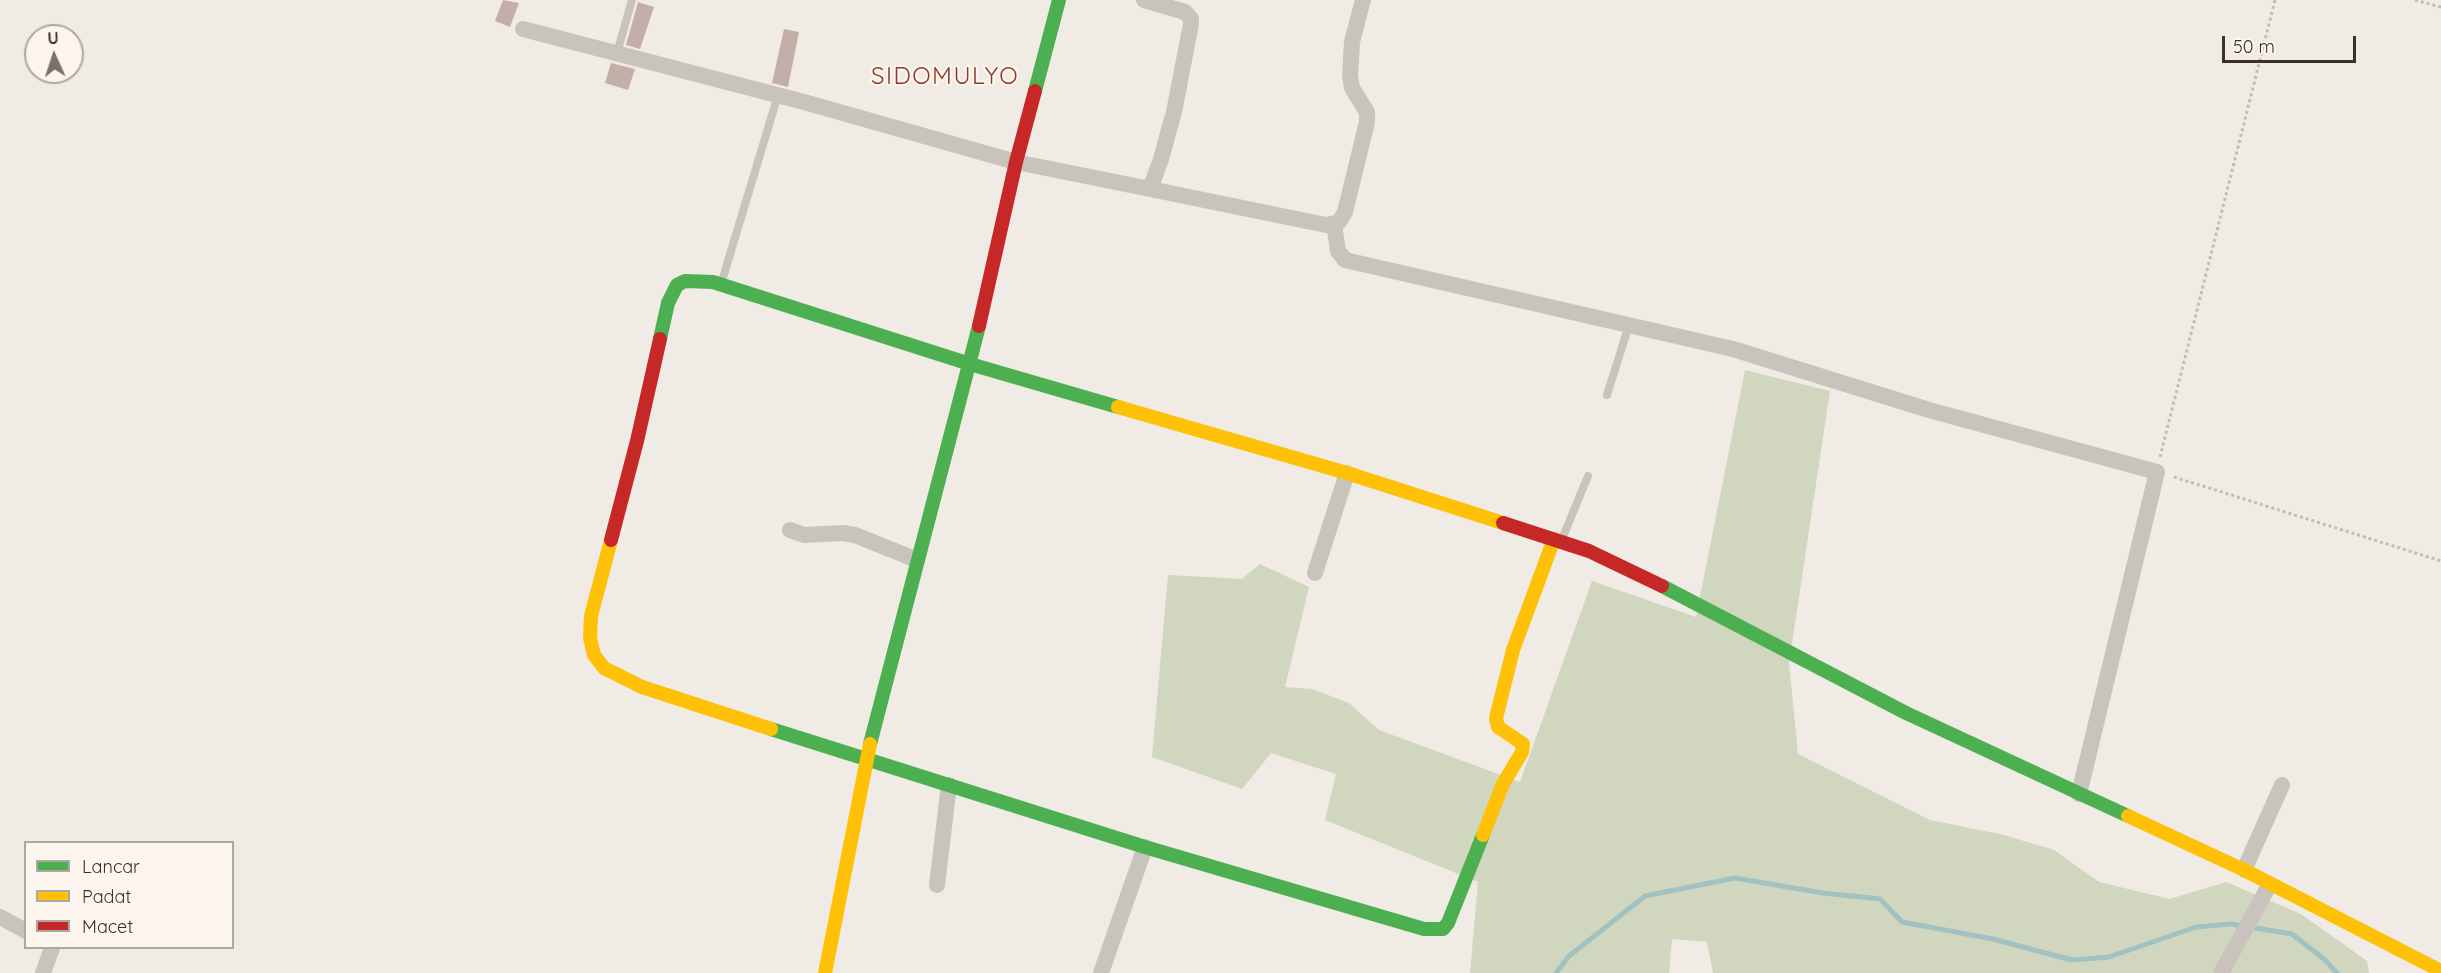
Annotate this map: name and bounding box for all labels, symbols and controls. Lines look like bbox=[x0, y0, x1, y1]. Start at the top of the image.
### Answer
north arrow bbox=[24, 24, 84, 84]
scale bar bbox=[2225, 24, 2358, 62]
text: U bbox=[47, 28, 59, 48]
text: 50 m bbox=[2233, 35, 2275, 58]
district label: SIDOMULYO bbox=[871, 63, 1019, 91]
legend bbox=[24, 841, 234, 949]
text: Lancar bbox=[82, 855, 140, 878]
text: Padat bbox=[82, 885, 131, 908]
text: Macet bbox=[82, 915, 133, 938]

